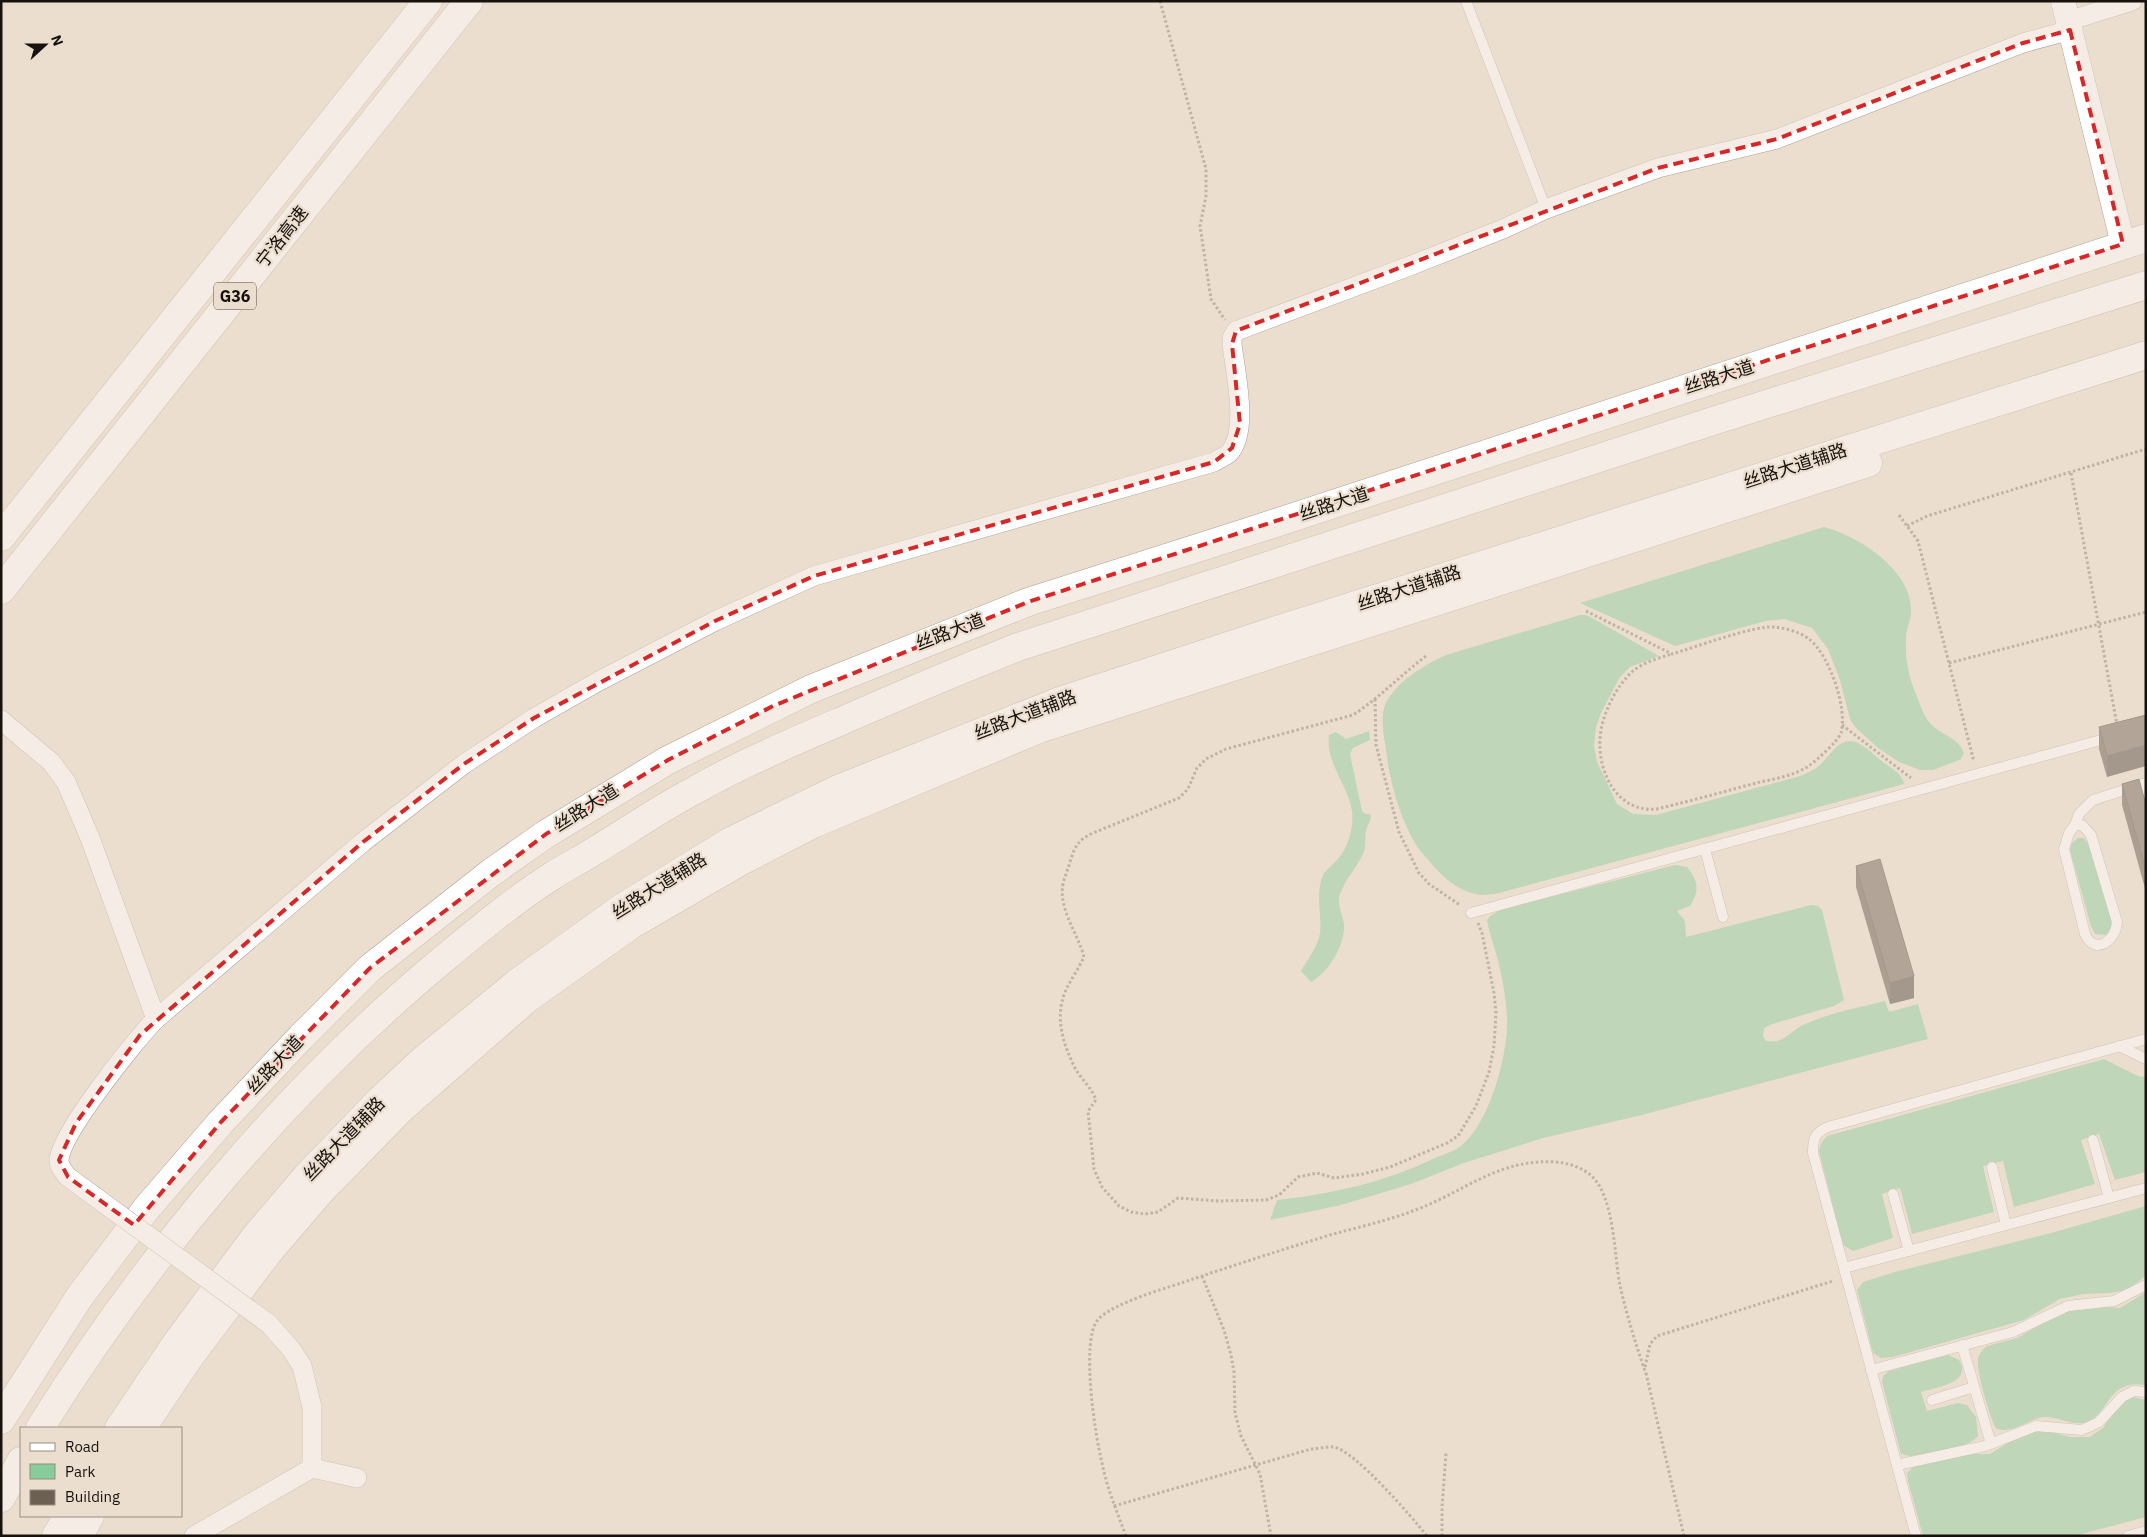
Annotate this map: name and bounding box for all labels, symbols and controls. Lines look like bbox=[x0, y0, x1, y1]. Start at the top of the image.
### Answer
north arrow bbox=[20, 20, 70, 70]
text: N bbox=[47, 32, 67, 48]
street label: 宁洛高速 bbox=[250, 201, 313, 272]
road number: G36 bbox=[214, 282, 256, 310]
street label: 丝路大道 bbox=[1681, 354, 1757, 399]
street label: 丝路大道辅路 bbox=[1740, 438, 1850, 493]
street label: 丝路大道 bbox=[1296, 481, 1372, 526]
street label: 丝路大道辅路 bbox=[1354, 560, 1464, 615]
street label: 丝路大道 bbox=[912, 608, 988, 655]
street label: 丝路大道辅路 bbox=[970, 684, 1079, 745]
street label: 丝路大道 bbox=[549, 779, 622, 836]
street label: 丝路大道辅路 bbox=[607, 847, 711, 924]
street label: 丝路大道 bbox=[242, 1030, 308, 1099]
street label: 丝路大道辅路 bbox=[298, 1092, 389, 1185]
legend bbox=[20, 1427, 182, 1517]
text: Road bbox=[65, 1437, 100, 1456]
text: Park bbox=[65, 1462, 95, 1481]
text: Building bbox=[65, 1487, 120, 1506]

